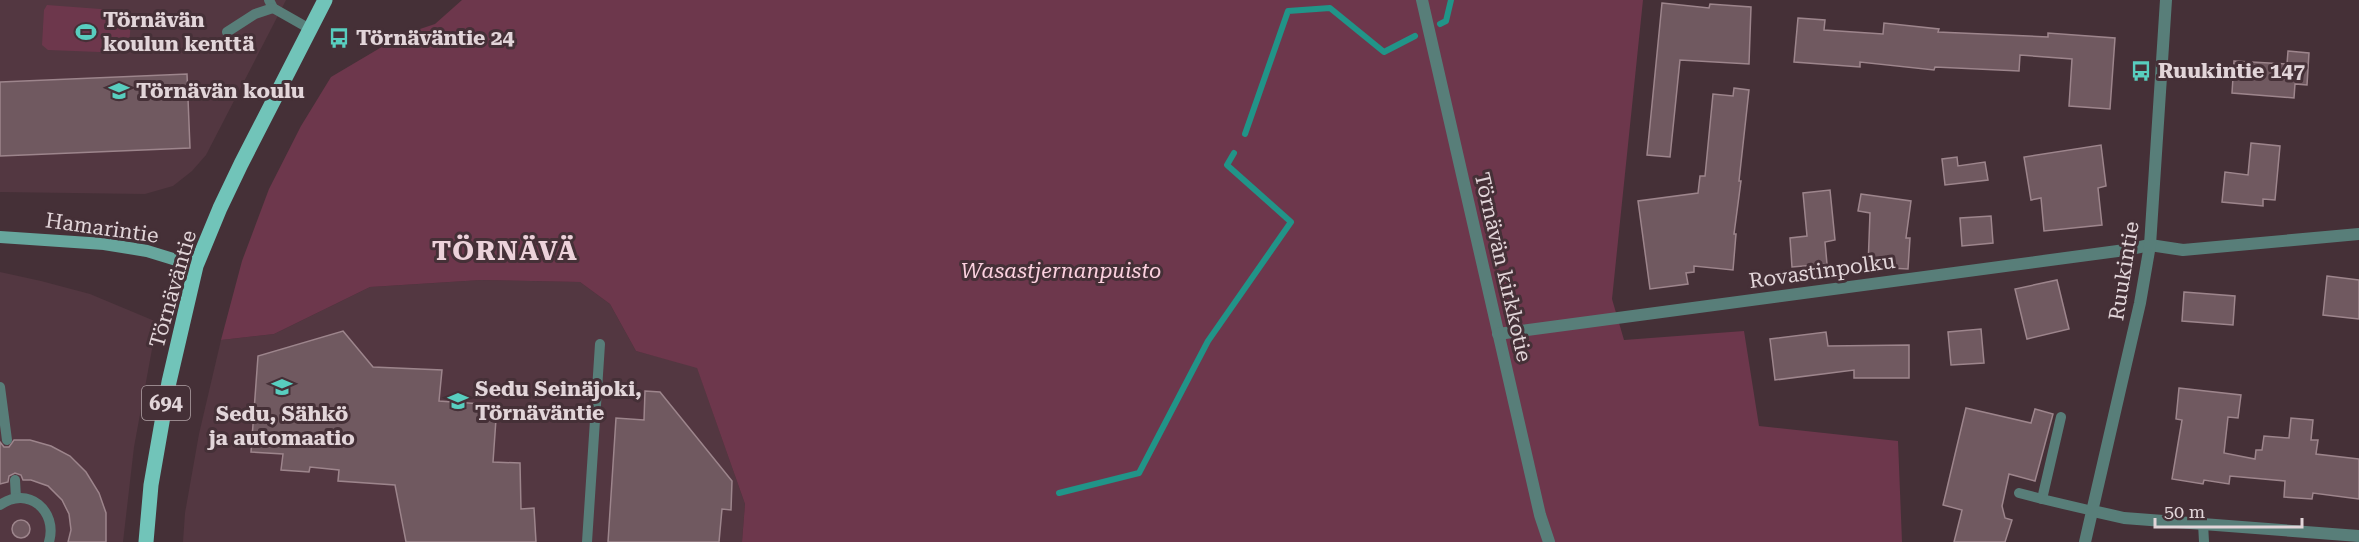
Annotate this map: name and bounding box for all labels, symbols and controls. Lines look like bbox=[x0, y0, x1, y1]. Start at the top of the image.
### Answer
place label: Törnävän koulun kenttä bbox=[103, 8, 255, 56]
sports icon: Törnävän koulun kenttä bbox=[74, 20, 98, 44]
bus stop icon: Törnäväntie 24 bbox=[327, 26, 351, 50]
place label: Törnäväntie 24 bbox=[356, 26, 515, 50]
bus stop icon: Ruukintie 147 bbox=[2129, 59, 2153, 83]
place label: Ruukintie 147 bbox=[2158, 59, 2305, 83]
school or university icon: Törnävän koulu bbox=[107, 79, 131, 103]
place label: Törnävän koulu bbox=[136, 79, 305, 103]
street label: Törnävän kirkkotie bbox=[1470, 170, 1536, 364]
street label: Hamarintie bbox=[44, 208, 160, 248]
street label: Ruukintie bbox=[2104, 220, 2144, 322]
street label: Törnäväntie bbox=[145, 227, 201, 351]
district label: TÖRNÄVÄ bbox=[432, 234, 578, 267]
street label: Rovastinpolku bbox=[1747, 249, 1897, 293]
park label: Wasastjernanpuisto bbox=[961, 259, 1161, 283]
school or university icon: Sedu, Sähkö ja automaatio bbox=[270, 375, 294, 399]
place label: Sedu Seinäjoki, Törnäväntie bbox=[475, 377, 642, 425]
road number: 694 bbox=[142, 386, 190, 420]
school or university icon: Sedu Seinäjoki, Törnäväntie bbox=[446, 389, 470, 413]
place label: Sedu, Sähkö ja automaatio bbox=[207, 402, 355, 450]
scale bar bbox=[2155, 491, 2302, 529]
text: 50 m bbox=[2164, 501, 2205, 522]

